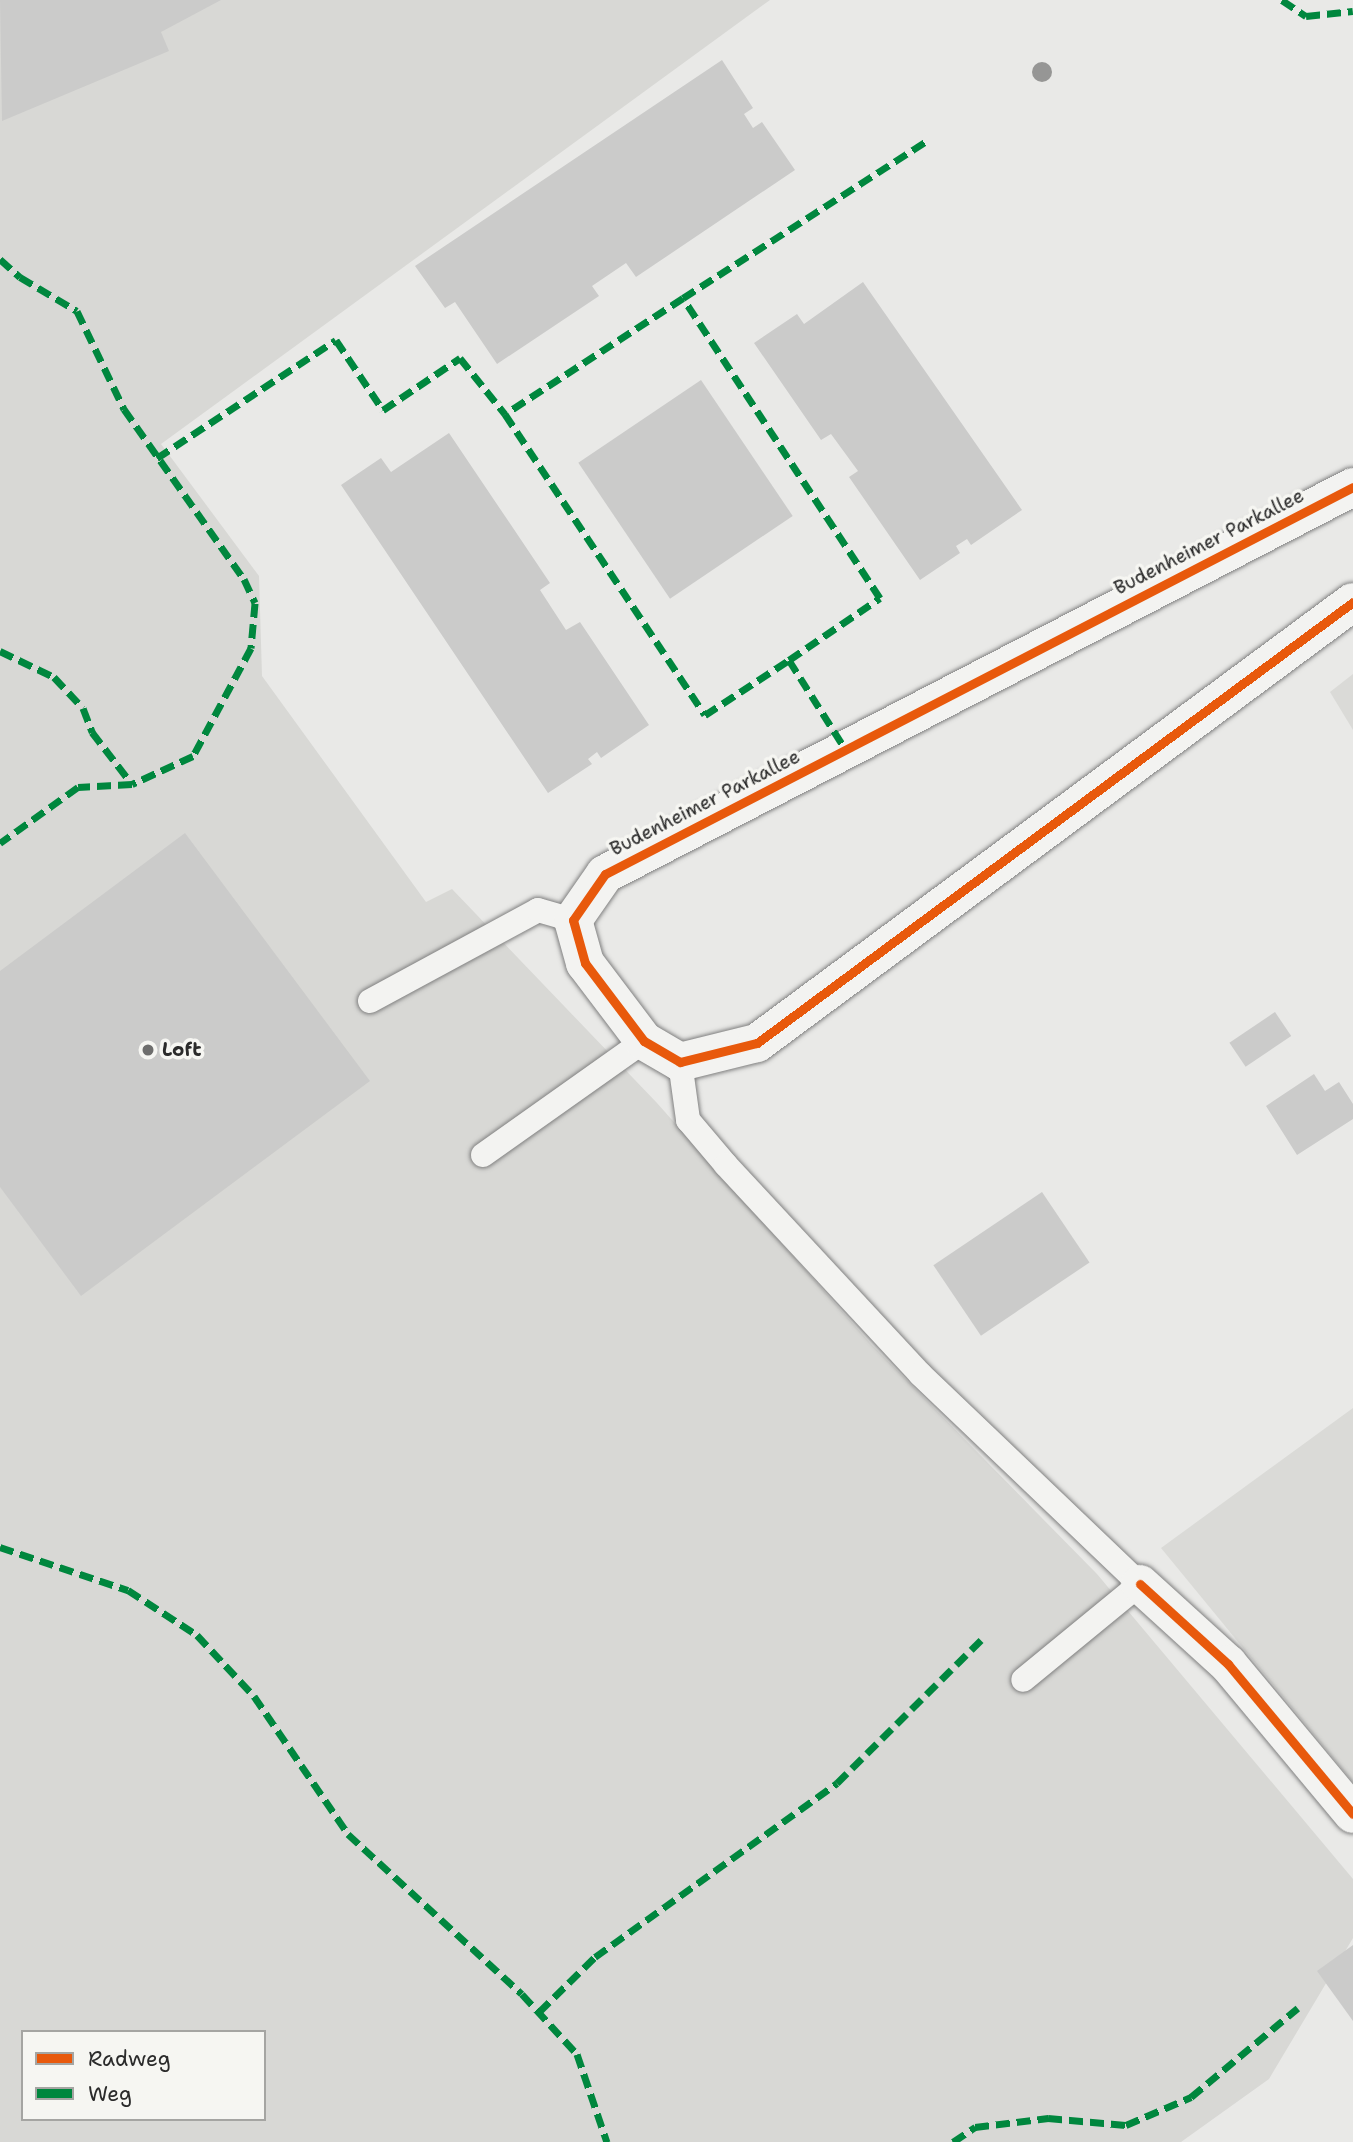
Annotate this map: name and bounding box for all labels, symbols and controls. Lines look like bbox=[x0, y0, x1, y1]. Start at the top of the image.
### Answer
street label: Budenheimer Parkallee bbox=[1110, 484, 1308, 600]
street label: Budenheimer Parkallee bbox=[606, 745, 804, 861]
place label: Loft bbox=[162, 1039, 201, 1061]
marker: Loft bbox=[140, 1042, 156, 1058]
legend bbox=[21, 2030, 266, 2121]
text: Radweg bbox=[88, 2045, 171, 2073]
text: Weg bbox=[88, 2080, 132, 2108]

